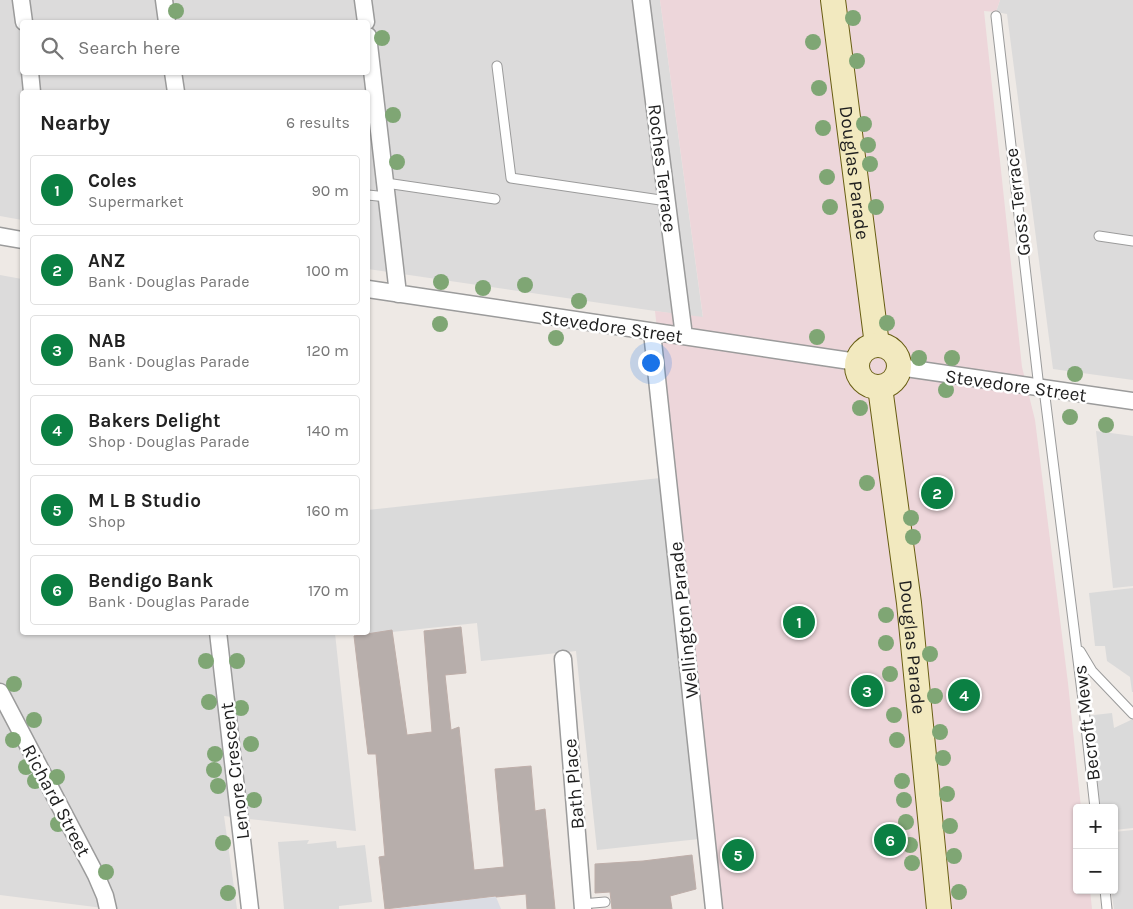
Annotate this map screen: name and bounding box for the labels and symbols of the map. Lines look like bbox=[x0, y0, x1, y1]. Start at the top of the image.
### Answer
street label: Roches Terrace bbox=[643, 103, 681, 234]
street label: Douglas Parade bbox=[835, 104, 873, 241]
street label: Goss Terrace bbox=[1000, 147, 1036, 257]
street label: Stevedore Street bbox=[540, 306, 684, 348]
your location bbox=[638, 350, 664, 376]
street label: Stevedore Street bbox=[944, 365, 1088, 407]
pin: 2 bbox=[921, 474, 953, 512]
street label: Wellington Parade bbox=[665, 540, 703, 699]
street label: Douglas Parade bbox=[894, 579, 930, 715]
pin: 1 bbox=[783, 603, 815, 641]
street label: Becroft Mews bbox=[1069, 664, 1105, 782]
pin: 3 bbox=[851, 672, 883, 710]
pin: 4 bbox=[948, 676, 980, 714]
street label: Lenore Crescent bbox=[216, 701, 254, 841]
street label: Bath Place bbox=[559, 738, 589, 830]
street label: Richard Street bbox=[17, 741, 95, 860]
pin: 6 bbox=[874, 821, 906, 859]
pin: 5 bbox=[722, 836, 754, 874]

